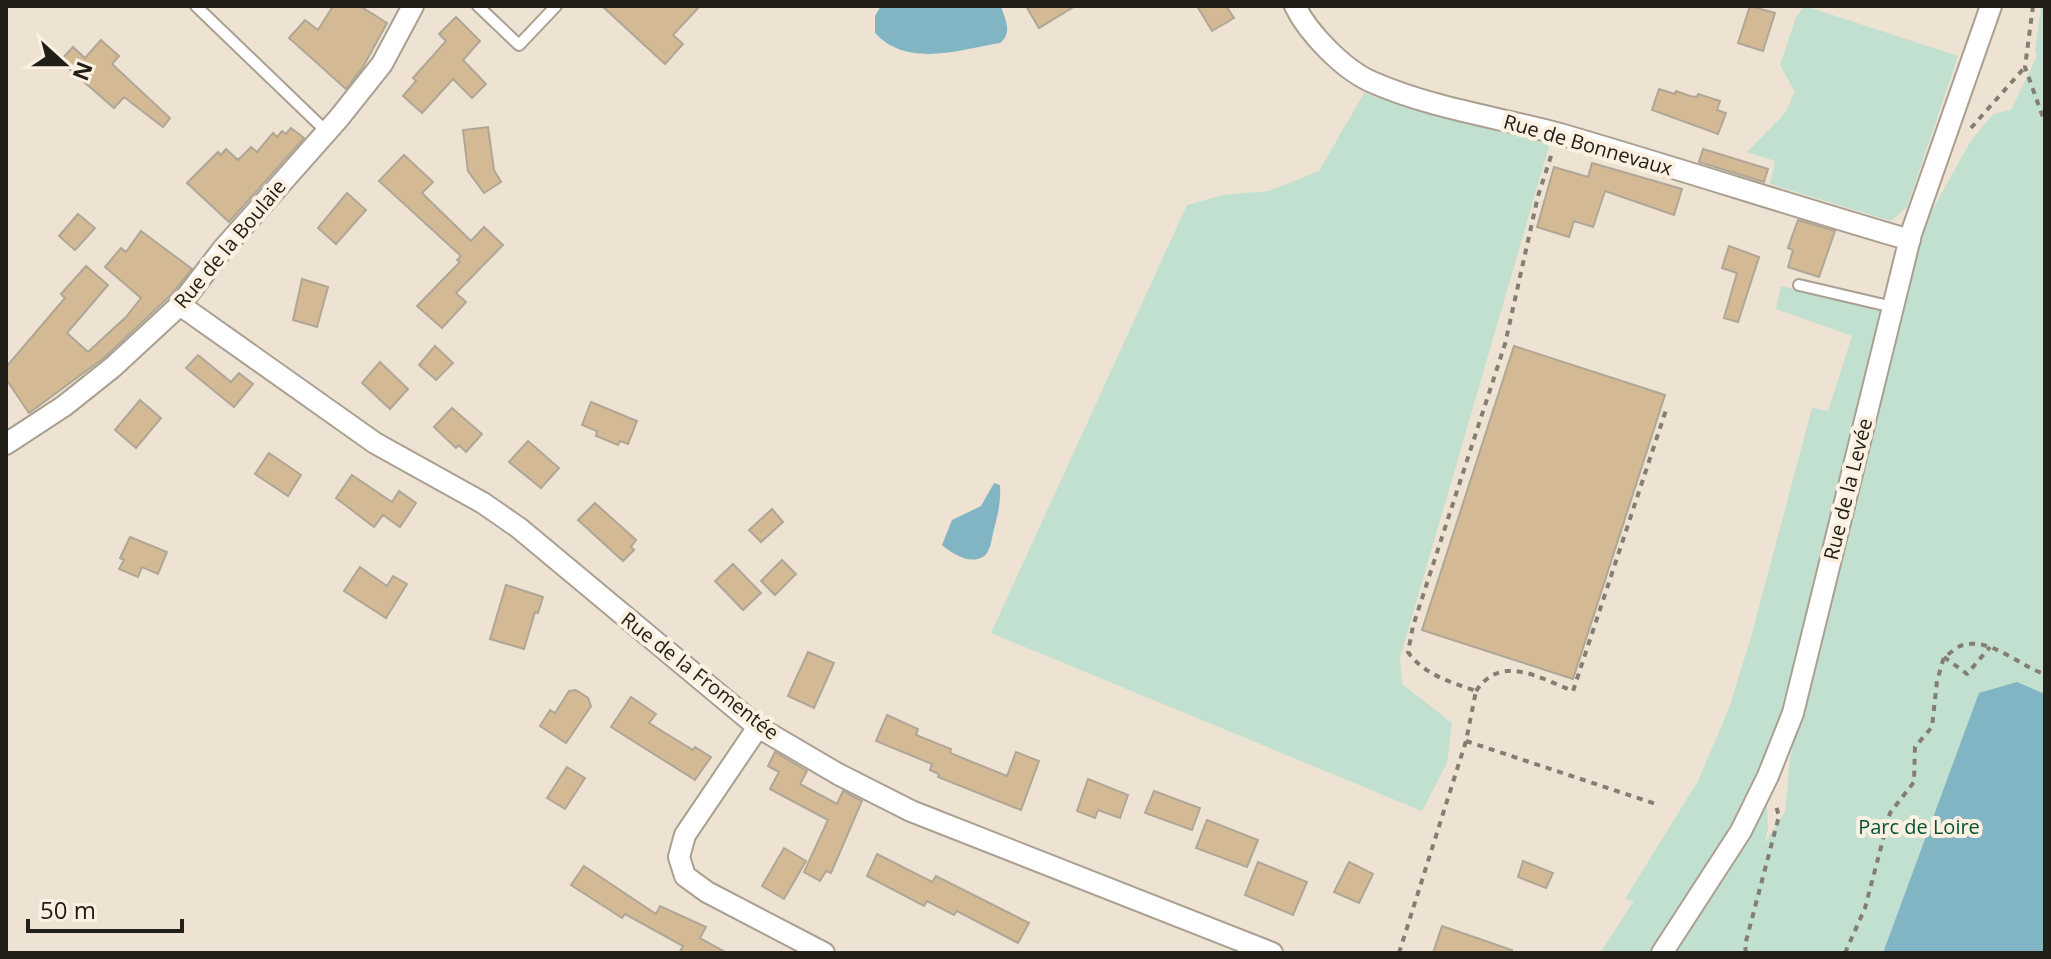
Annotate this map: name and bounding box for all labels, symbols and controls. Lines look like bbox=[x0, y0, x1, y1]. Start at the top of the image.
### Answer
north arrow bbox=[24, 24, 104, 104]
text: N bbox=[66, 58, 101, 85]
street label: Rue de Bonnevaux bbox=[1501, 108, 1676, 182]
street label: Rue de la Boulaie bbox=[168, 173, 292, 314]
street label: Rue de la Levée bbox=[1817, 415, 1878, 563]
street label: Rue de la Fromentée bbox=[616, 605, 785, 746]
park label: Parc de Loire bbox=[1858, 813, 1980, 840]
scale bar bbox=[28, 883, 182, 933]
text: 50 m bbox=[40, 893, 96, 926]

